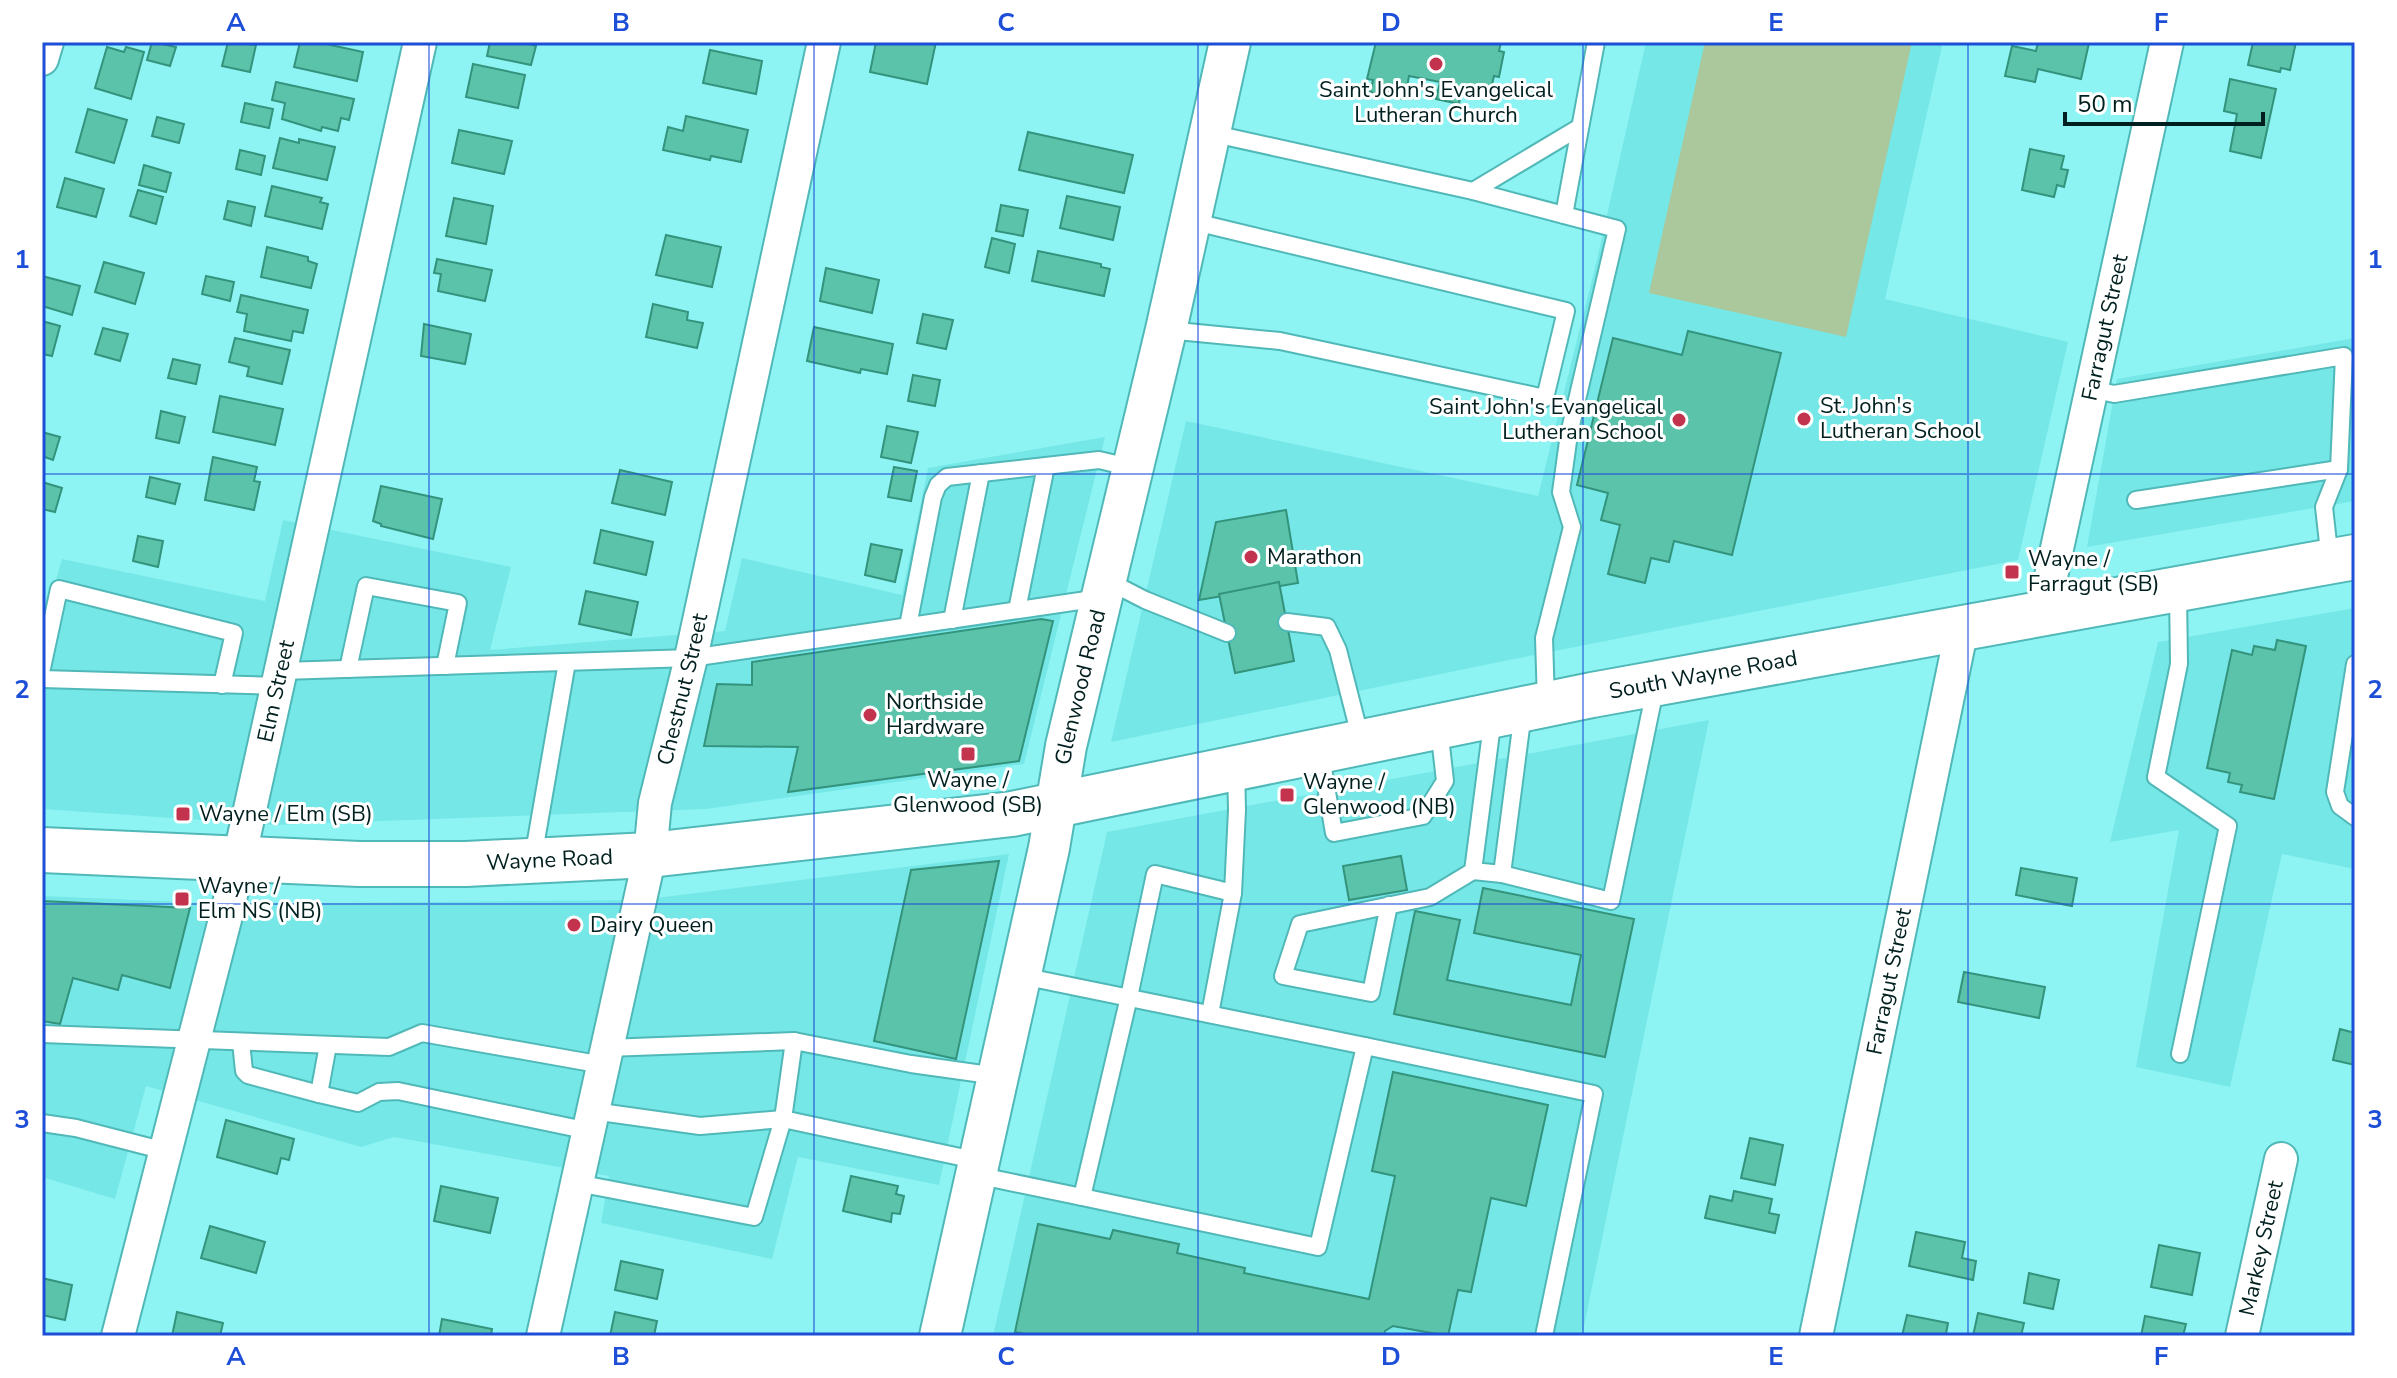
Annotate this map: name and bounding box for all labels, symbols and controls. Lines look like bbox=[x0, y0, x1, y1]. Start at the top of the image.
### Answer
text: A bbox=[226, 5, 246, 40]
text: B bbox=[612, 5, 630, 40]
text: C bbox=[997, 5, 1015, 40]
text: D bbox=[1381, 5, 1401, 40]
text: E bbox=[1768, 5, 1784, 40]
text: F bbox=[2154, 5, 2168, 40]
marker: Saint John's Evangelical Lutheran Church bbox=[1427, 55, 1445, 73]
place label: Saint John's Evangelical Lutheran Church bbox=[1319, 75, 1553, 130]
scale bar bbox=[2065, 76, 2263, 126]
text: 50 m bbox=[2077, 88, 2133, 120]
text: 1 bbox=[14, 242, 30, 277]
text: 1 bbox=[2367, 242, 2383, 277]
street label: Farragut Street bbox=[2074, 251, 2136, 404]
place label: St. John's Lutheran School bbox=[1820, 391, 1981, 446]
place label: Saint John's Evangelical Lutheran School bbox=[1429, 392, 1663, 447]
marker: St. John's Lutheran School bbox=[1795, 410, 1813, 428]
marker: Saint John's Evangelical Lutheran School bbox=[1670, 411, 1688, 429]
place label: Marathon bbox=[1267, 542, 1362, 572]
place label: Wayne / Farragut (SB) bbox=[2028, 544, 2160, 599]
marker: Marathon bbox=[1242, 548, 1260, 566]
marker: Wayne / Farragut (SB) bbox=[2003, 563, 2021, 581]
street label: Glenwood Road bbox=[1048, 606, 1113, 767]
street label: Chestnut Street bbox=[650, 610, 715, 769]
street label: Elm Street bbox=[250, 637, 302, 745]
street label: South Wayne Road bbox=[1607, 643, 1800, 707]
text: 2 bbox=[14, 672, 30, 707]
text: 2 bbox=[2367, 672, 2383, 707]
place label: Northside Hardware bbox=[886, 687, 984, 742]
marker: Northside Hardware bbox=[861, 706, 879, 724]
marker: Wayne / Glenwood (SB) bbox=[959, 745, 977, 763]
place label: Wayne / Glenwood (SB) bbox=[893, 765, 1043, 820]
place label: Wayne / Glenwood (NB) bbox=[1303, 767, 1456, 822]
marker: Wayne / Glenwood (NB) bbox=[1278, 786, 1296, 804]
place label: Wayne / Elm (SB) bbox=[199, 799, 373, 829]
marker: Wayne / Elm (SB) bbox=[174, 805, 192, 823]
street label: Wayne Road bbox=[485, 842, 614, 878]
place label: Wayne / Elm NS (NB) bbox=[198, 871, 322, 926]
marker: Wayne / Elm NS (NB) bbox=[173, 890, 191, 908]
street label: Farragut Street bbox=[1859, 905, 1919, 1058]
place label: Dairy Queen bbox=[590, 910, 714, 940]
marker: Dairy Queen bbox=[565, 916, 583, 934]
text: 3 bbox=[14, 1102, 30, 1137]
text: 3 bbox=[2367, 1102, 2383, 1137]
street label: Markey Street bbox=[2232, 1177, 2291, 1319]
text: A bbox=[226, 1339, 246, 1374]
text: B bbox=[612, 1339, 630, 1374]
text: C bbox=[997, 1339, 1015, 1374]
text: D bbox=[1381, 1339, 1401, 1374]
text: E bbox=[1768, 1339, 1784, 1374]
text: F bbox=[2154, 1339, 2168, 1374]

